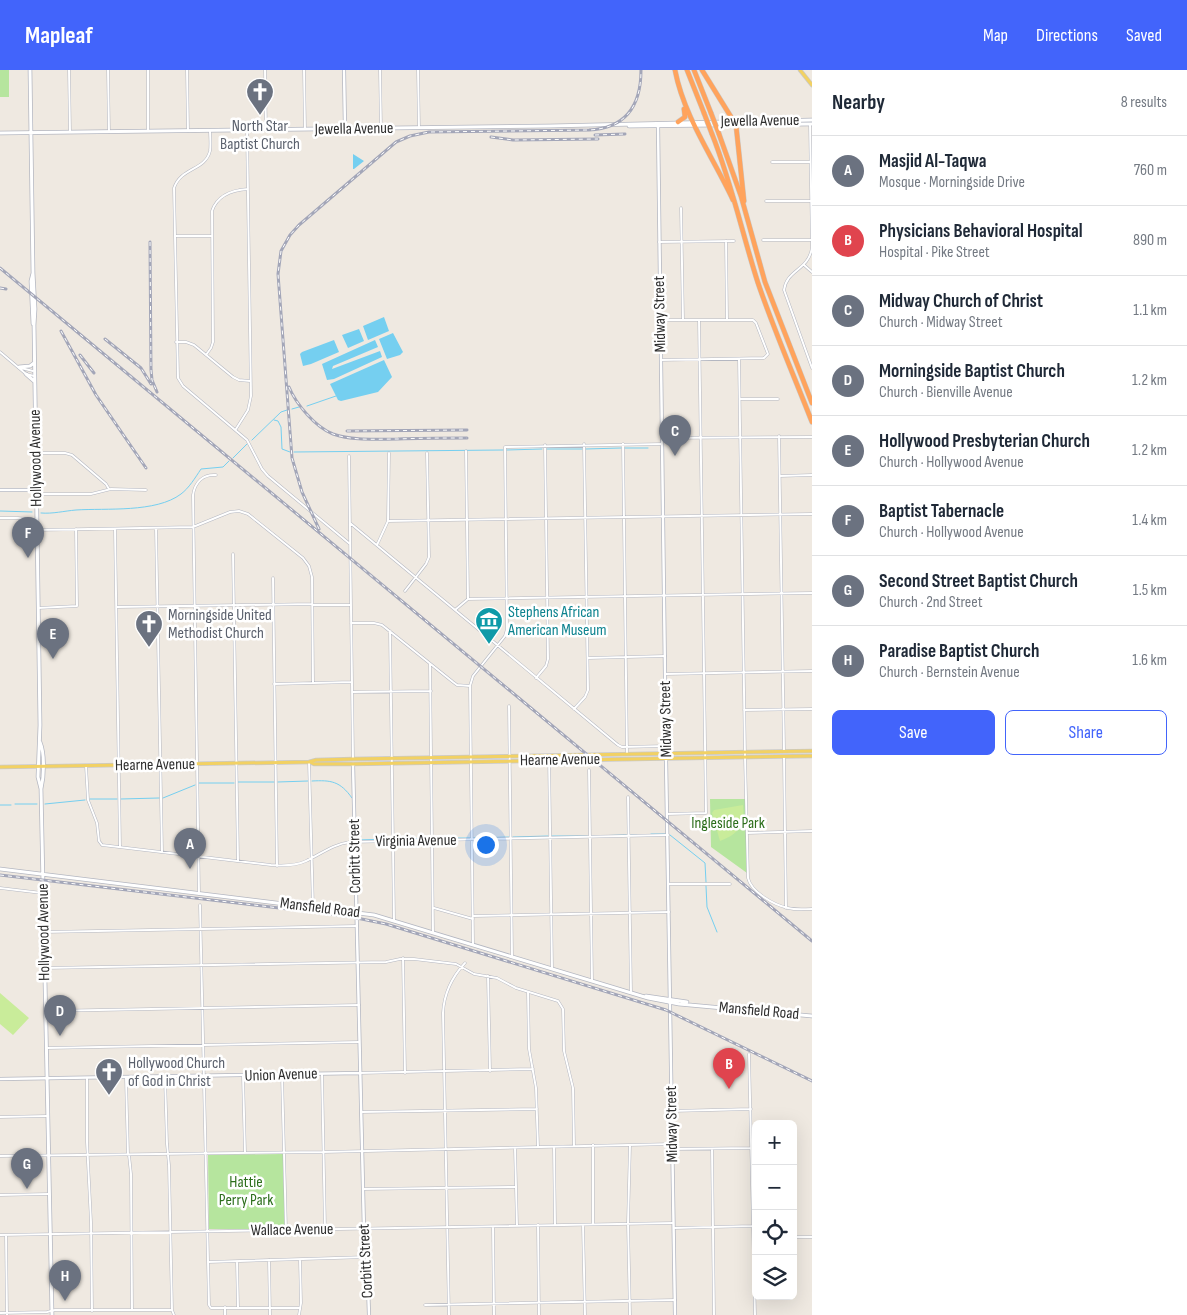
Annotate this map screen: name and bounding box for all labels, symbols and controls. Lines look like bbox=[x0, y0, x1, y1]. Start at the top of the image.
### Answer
text: Mapleaf bbox=[25, 21, 93, 50]
text: Map bbox=[983, 25, 1008, 46]
text: Directions bbox=[1036, 25, 1098, 46]
text: Saved bbox=[1126, 25, 1162, 46]
church icon: North Star Baptist Church bbox=[245, 77, 275, 116]
text: Nearby bbox=[832, 90, 885, 115]
text: 8 results bbox=[1121, 93, 1167, 112]
street label: Jewella Avenue bbox=[719, 111, 800, 131]
place label: North Star Baptist Church bbox=[220, 117, 300, 154]
street label: Jewella Avenue bbox=[313, 119, 394, 139]
text: Masjid Al-Taqwa bbox=[879, 150, 987, 173]
text: A bbox=[844, 161, 852, 180]
text: 760 m bbox=[1134, 161, 1167, 180]
text: Mosque · Morningside Drive bbox=[879, 173, 1025, 192]
text: Physicians Behavioral Hospital bbox=[879, 220, 1083, 243]
text: B bbox=[844, 231, 852, 250]
text: 890 m bbox=[1133, 231, 1167, 250]
text: Hospital · Pike Street bbox=[879, 243, 990, 262]
street label: Midway Street bbox=[650, 275, 670, 352]
text: Midway Church of Christ bbox=[879, 290, 1043, 313]
text: C bbox=[844, 301, 852, 320]
text: 1.1 km bbox=[1133, 301, 1167, 320]
text: Church · Midway Street bbox=[879, 313, 1003, 332]
text: Morningside Baptist Church bbox=[879, 360, 1065, 383]
text: D bbox=[844, 371, 852, 390]
text: 1.2 km bbox=[1132, 371, 1167, 390]
text: Church · Bienville Avenue bbox=[879, 383, 1013, 402]
street label: Hollywood Avenue bbox=[26, 409, 46, 507]
pin: C bbox=[659, 415, 691, 456]
text: Hollywood Presbyterian Church bbox=[879, 430, 1090, 453]
text: E bbox=[845, 441, 851, 460]
text: 1.2 km bbox=[1132, 441, 1167, 460]
text: Church · Hollywood Avenue bbox=[879, 453, 1024, 472]
text: Baptist Tabernacle bbox=[879, 500, 1004, 523]
text: F bbox=[845, 511, 851, 530]
text: 1.4 km bbox=[1132, 511, 1167, 530]
pin: F bbox=[12, 517, 44, 558]
text: Church · Hollywood Avenue bbox=[879, 523, 1024, 542]
text: Second Street Baptist Church bbox=[879, 570, 1078, 593]
text: G bbox=[844, 581, 852, 600]
text: 1.5 km bbox=[1133, 581, 1167, 600]
text: Church · 2nd Street bbox=[879, 593, 983, 612]
place label: Stephens African American Museum bbox=[507, 603, 607, 640]
place label: Morningside United Methodist Church bbox=[168, 606, 272, 643]
museum icon: Stephens African American Museum bbox=[474, 606, 504, 645]
church icon: Morningside United Methodist Church bbox=[134, 609, 164, 648]
pin: E bbox=[37, 618, 69, 659]
text: Paradise Baptist Church bbox=[879, 640, 1039, 663]
text: H bbox=[844, 651, 852, 670]
text: 1.6 km bbox=[1132, 651, 1167, 670]
text: Church · Bernstein Avenue bbox=[879, 663, 1020, 682]
street label: Midway Street bbox=[656, 680, 676, 757]
button: Save bbox=[832, 710, 995, 755]
button: Share bbox=[1005, 710, 1167, 755]
street label: Hearne Avenue bbox=[520, 750, 600, 770]
street label: Hearne Avenue bbox=[115, 755, 195, 775]
park label: Ingleside Park bbox=[691, 814, 765, 833]
street label: Corbitt Street bbox=[345, 818, 365, 893]
pin: A bbox=[174, 828, 206, 869]
street label: Virginia Avenue bbox=[375, 831, 457, 851]
your location bbox=[473, 832, 499, 858]
street label: Hollywood Avenue bbox=[34, 883, 54, 981]
street label: Mansfield Road bbox=[279, 894, 361, 922]
pin: D bbox=[44, 995, 76, 1036]
street label: Mansfield Road bbox=[718, 998, 800, 1024]
pin: B bbox=[713, 1048, 745, 1089]
place label: Hollywood Church of God in Christ bbox=[128, 1054, 225, 1091]
church icon: Hollywood Church of God in Christ bbox=[94, 1057, 124, 1096]
street label: Union Avenue bbox=[244, 1064, 318, 1086]
street label: Midway Street bbox=[662, 1085, 682, 1162]
map controls bbox=[752, 1120, 797, 1300]
button: + bbox=[752, 1120, 797, 1165]
pin: G bbox=[11, 1148, 43, 1189]
button: − bbox=[752, 1165, 797, 1210]
park label: Hattie Perry Park bbox=[219, 1173, 273, 1210]
button: locate bbox=[752, 1210, 797, 1255]
street label: Wallace Avenue bbox=[250, 1220, 334, 1240]
street label: Corbitt Street bbox=[355, 1223, 377, 1299]
button: layers bbox=[752, 1255, 797, 1300]
pin: H bbox=[49, 1260, 81, 1301]

